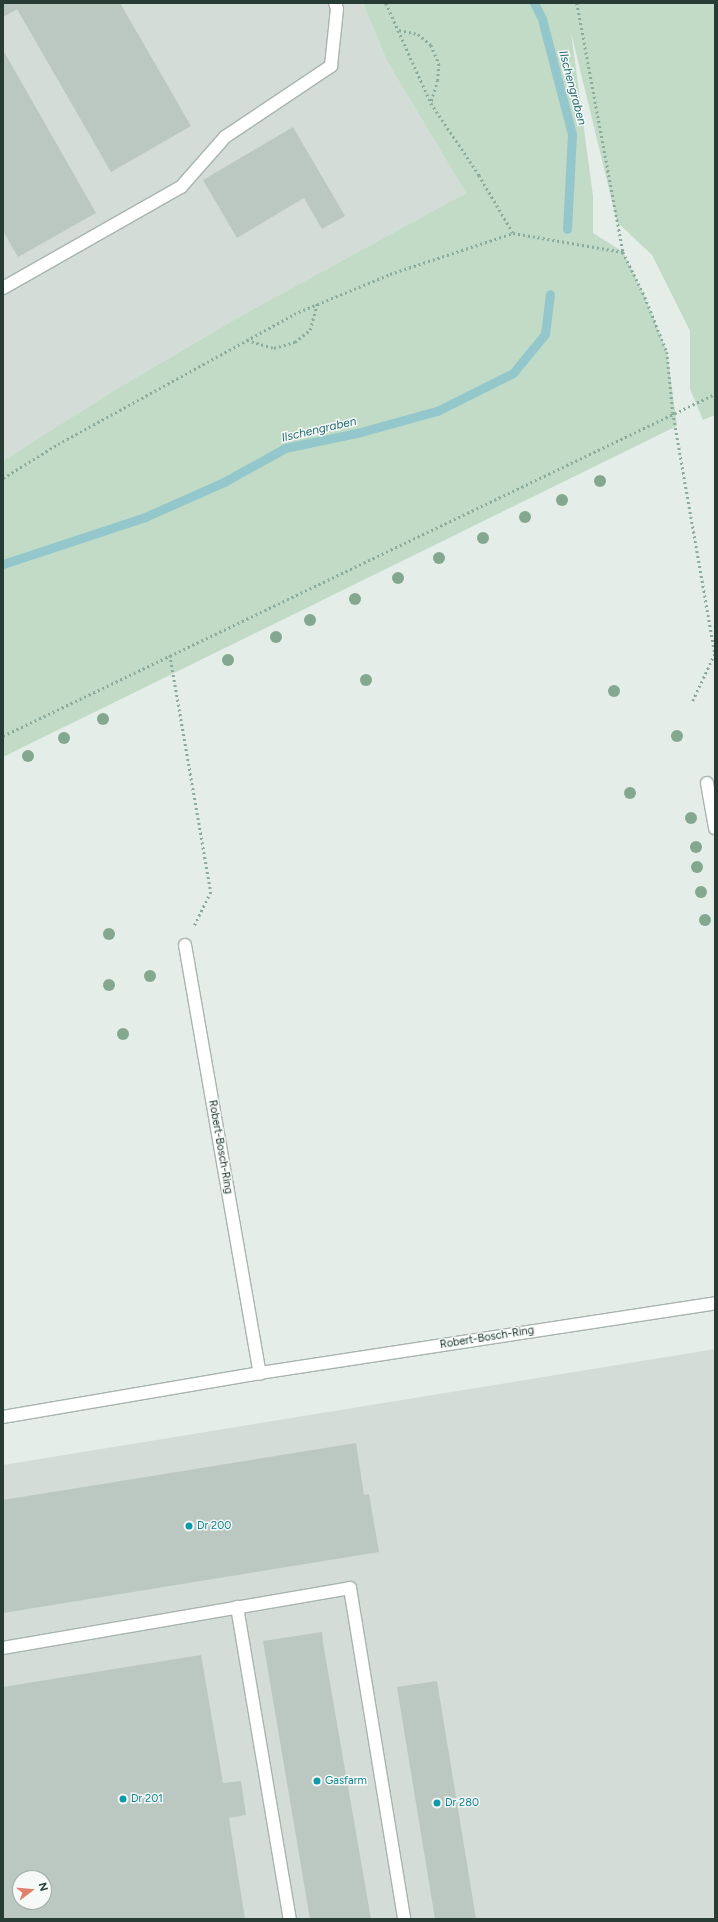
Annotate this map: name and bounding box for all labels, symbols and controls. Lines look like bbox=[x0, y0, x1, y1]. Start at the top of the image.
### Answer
water label: Ilschengraben bbox=[555, 49, 589, 127]
water label: Ilschengraben bbox=[280, 414, 358, 446]
street label: Robert-Bosch-Ring bbox=[205, 1099, 235, 1195]
street label: Robert-Bosch-Ring bbox=[439, 1324, 535, 1352]
place label: Dr 200 bbox=[197, 1519, 231, 1533]
marker: Dr 200 bbox=[184, 1521, 194, 1531]
place label: Gasfarm bbox=[325, 1774, 367, 1788]
marker: Gasfarm bbox=[312, 1776, 322, 1786]
place label: Dr 201 bbox=[131, 1792, 163, 1806]
marker: Dr 201 bbox=[118, 1794, 128, 1804]
place label: Dr 280 bbox=[445, 1796, 479, 1810]
marker: Dr 280 bbox=[432, 1798, 442, 1808]
north arrow bbox=[12, 1870, 52, 1910]
text: N bbox=[36, 1881, 50, 1893]

